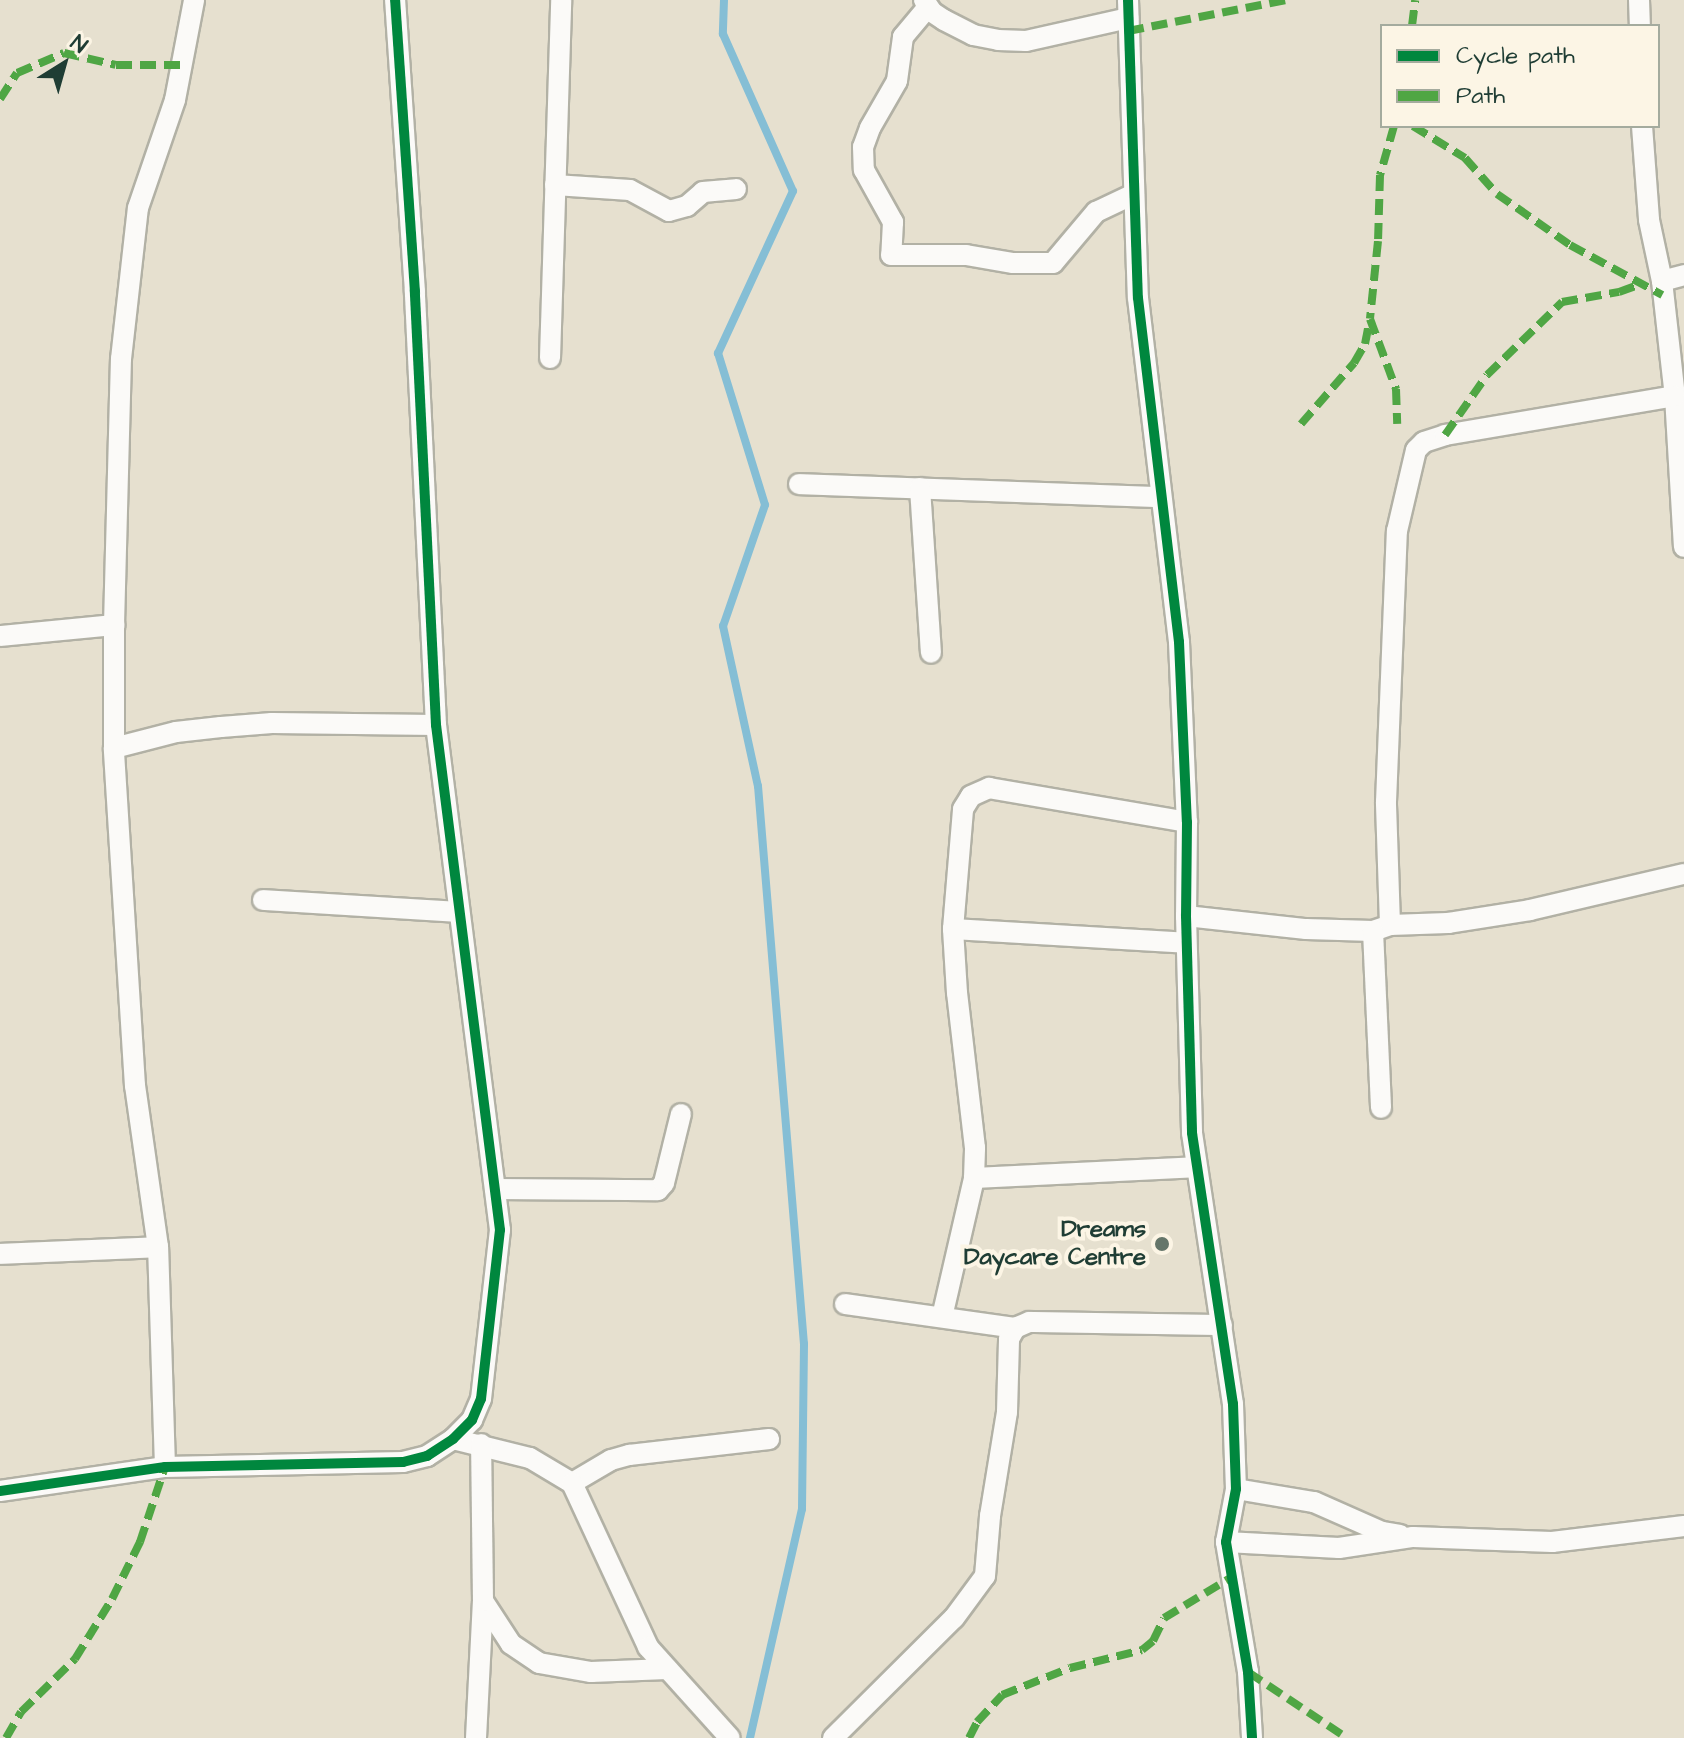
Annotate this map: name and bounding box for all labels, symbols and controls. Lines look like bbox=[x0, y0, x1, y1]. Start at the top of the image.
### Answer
north arrow bbox=[24, 24, 104, 104]
legend bbox=[1380, 24, 1660, 128]
text: N bbox=[64, 28, 94, 61]
text: Cycle path bbox=[1456, 39, 1575, 73]
text: Path bbox=[1456, 79, 1505, 113]
place label: Dreams Daycare Centre bbox=[964, 1216, 1146, 1272]
marker: Dreams Daycare Centre bbox=[1153, 1235, 1171, 1253]

